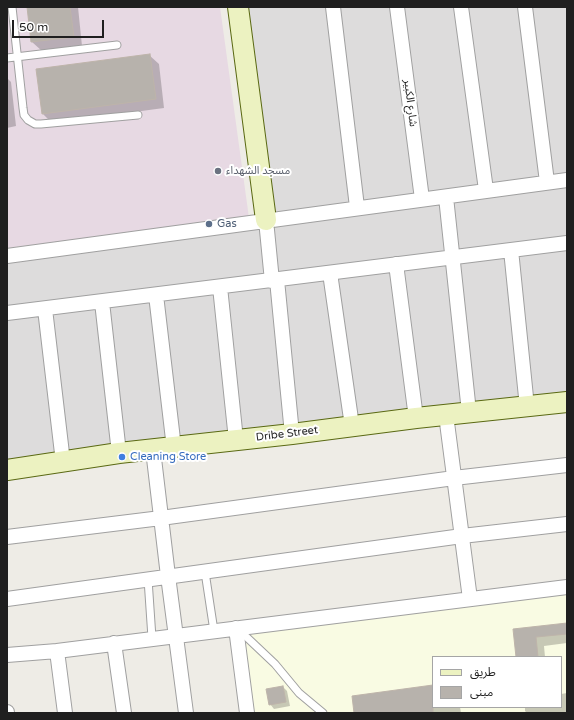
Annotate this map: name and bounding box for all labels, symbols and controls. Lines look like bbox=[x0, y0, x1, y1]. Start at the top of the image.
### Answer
scale bar bbox=[14, 12, 106, 38]
text: 50 m bbox=[19, 20, 48, 34]
street label: شارع الكبير bbox=[401, 79, 419, 127]
place label: مسجد الشهداء bbox=[226, 164, 290, 178]
marker: مسجد الشهداء bbox=[213, 166, 223, 176]
place label: Gas bbox=[217, 217, 237, 231]
marker: Gas bbox=[204, 219, 214, 229]
street label: Dribe Street bbox=[255, 424, 319, 444]
place label: Cleaning Store bbox=[130, 450, 206, 464]
marker: Cleaning Store bbox=[117, 452, 127, 462]
legend bbox=[432, 656, 562, 708]
text: طريق bbox=[470, 665, 496, 679]
text: مبنى bbox=[470, 685, 493, 699]

